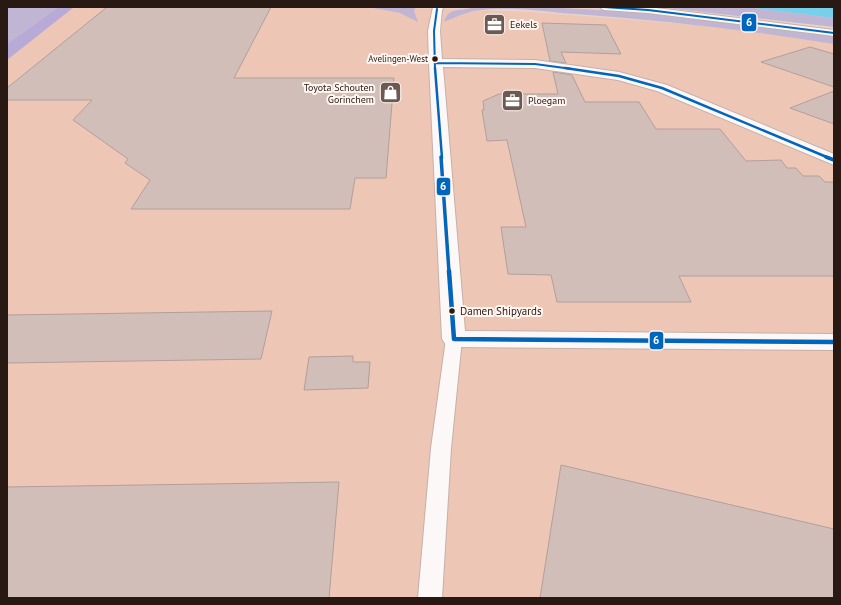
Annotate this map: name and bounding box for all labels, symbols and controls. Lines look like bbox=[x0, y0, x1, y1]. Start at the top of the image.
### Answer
office icon: Eekels bbox=[481, 11, 507, 37]
line badge: 6 bbox=[741, 13, 757, 32]
text: 6 bbox=[746, 15, 752, 29]
place label: Eekels bbox=[510, 18, 537, 31]
place label: Avelingen-West bbox=[368, 53, 428, 64]
marker: Avelingen-West bbox=[430, 54, 440, 64]
shop icon: Toyota Schouten Gorinchem bbox=[377, 80, 403, 106]
place label: Toyota Schouten Gorinchem bbox=[304, 81, 374, 106]
office icon: Ploegam bbox=[499, 87, 525, 113]
place label: Ploegam bbox=[528, 94, 565, 107]
line badge: 6 bbox=[436, 177, 451, 196]
text: 6 bbox=[440, 179, 446, 193]
place label: Damen Shipyards bbox=[460, 304, 542, 318]
marker: Damen Shipyards bbox=[447, 306, 457, 316]
line badge: 6 bbox=[649, 331, 664, 350]
text: 6 bbox=[653, 333, 659, 347]

